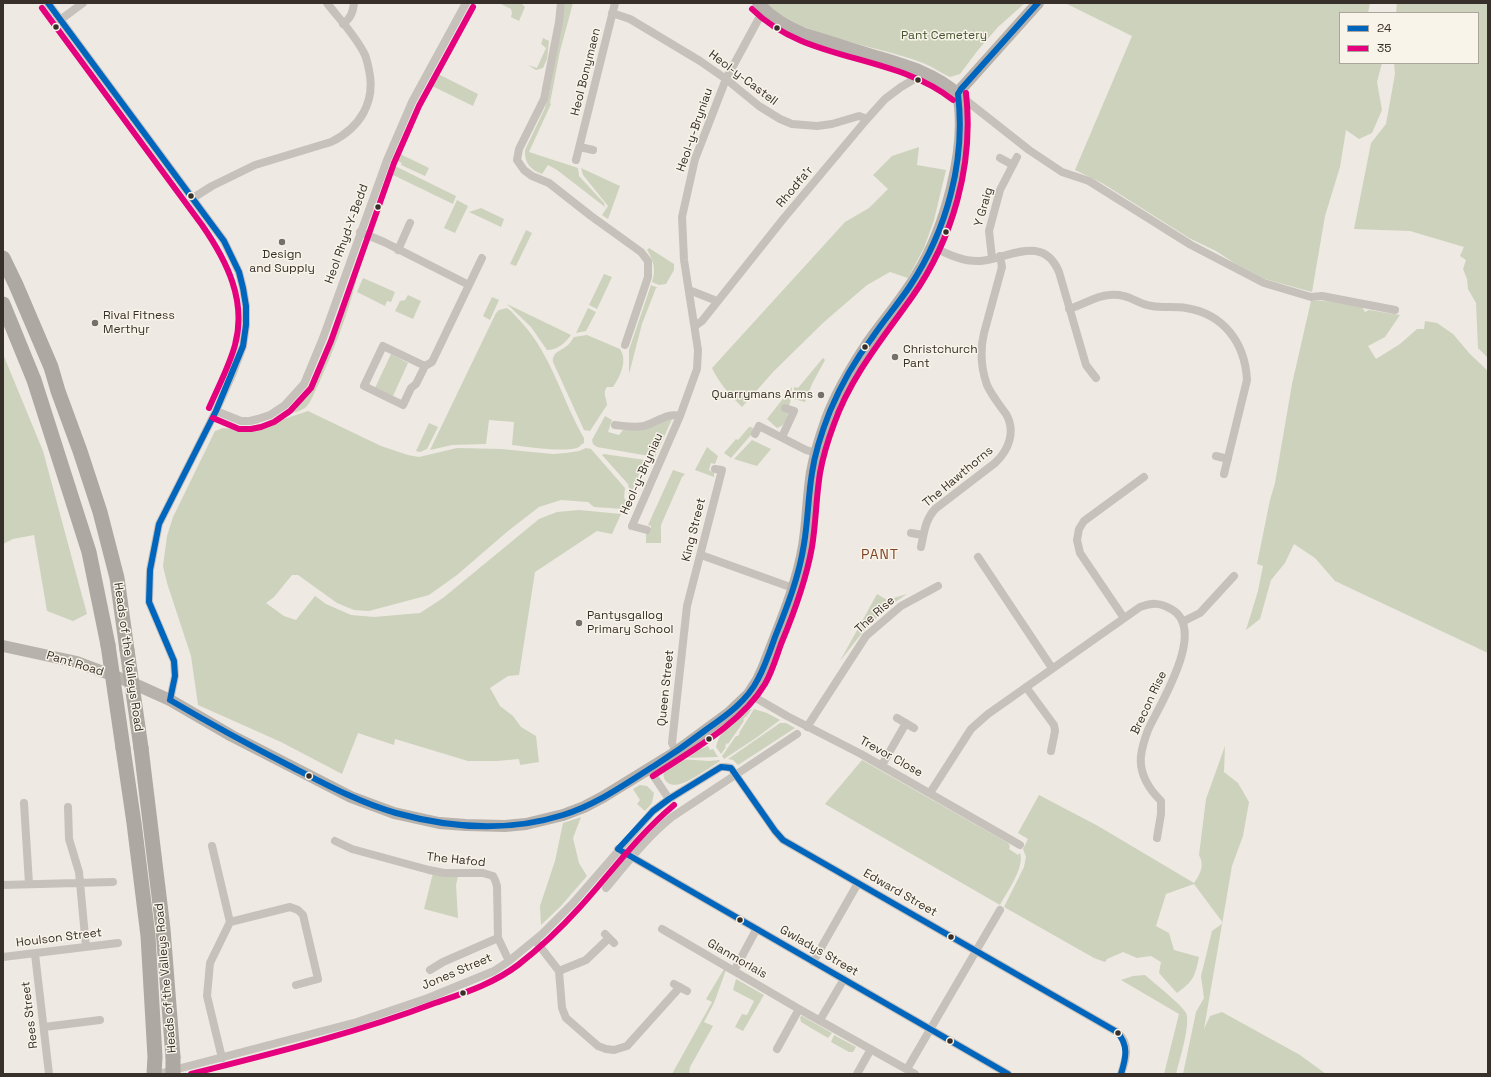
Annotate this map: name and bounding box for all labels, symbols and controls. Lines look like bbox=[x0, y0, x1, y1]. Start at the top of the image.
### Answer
legend bbox=[1339, 12, 1479, 64]
text: 24 bbox=[1377, 20, 1391, 36]
unlabelled marker bbox=[51, 22, 61, 32]
unlabelled marker bbox=[772, 23, 782, 33]
street label: Heol Bonymaen bbox=[568, 27, 604, 117]
park label: Pant Cemetery bbox=[901, 29, 987, 43]
text: 35 bbox=[1377, 40, 1391, 56]
street label: Heol-y-Castell bbox=[706, 47, 780, 109]
unlabelled marker bbox=[913, 75, 923, 85]
street label: Heol-y-Bryniau bbox=[674, 86, 716, 174]
street label: Rhodfa'r bbox=[774, 163, 816, 211]
street label: Heol Rhyd-Y-Bedd bbox=[322, 182, 372, 286]
street label: Y Graig bbox=[972, 186, 996, 228]
unlabelled marker bbox=[186, 191, 196, 201]
unlabelled marker bbox=[373, 202, 383, 212]
unlabelled marker bbox=[941, 227, 951, 237]
marker: Design and Supply bbox=[277, 237, 287, 247]
place label: Design and Supply bbox=[249, 248, 315, 276]
place label: Rival Fitness Merthyr bbox=[103, 309, 175, 337]
marker: Rival Fitness Merthyr bbox=[90, 318, 100, 328]
unlabelled marker bbox=[860, 342, 870, 352]
place label: Christchurch Pant bbox=[903, 343, 978, 371]
marker: Christchurch Pant bbox=[890, 352, 900, 362]
place label: Quarrymans Arms bbox=[712, 388, 813, 402]
marker: Quarrymans Arms bbox=[816, 390, 826, 400]
street label: Heol-y-Bryniau bbox=[618, 431, 666, 517]
street label: The Hawthorns bbox=[920, 443, 996, 511]
street label: King Street bbox=[679, 497, 709, 563]
district label: PANT bbox=[861, 547, 899, 563]
street label: Heads of the Valleys Road bbox=[110, 581, 146, 733]
street label: The Rise bbox=[852, 593, 898, 637]
place label: Pantysgallog Primary School bbox=[587, 609, 674, 637]
marker: Pantysgallog Primary School bbox=[574, 618, 584, 628]
street label: Pant Road bbox=[45, 648, 105, 680]
street label: Queen Street bbox=[655, 649, 677, 727]
street label: Brecon Rise bbox=[1128, 669, 1170, 737]
unlabelled marker bbox=[704, 734, 714, 744]
street label: Trevor Close bbox=[857, 734, 925, 780]
unlabelled marker bbox=[304, 771, 314, 781]
street label: The Hafod bbox=[426, 850, 486, 870]
street label: Edward Street bbox=[861, 866, 939, 920]
street label: Heads of the Valleys Road bbox=[152, 902, 180, 1054]
unlabelled marker bbox=[735, 915, 745, 925]
street label: Gwladys Street bbox=[777, 923, 861, 979]
street label: Houlson Street bbox=[15, 926, 103, 950]
unlabelled marker bbox=[946, 932, 956, 942]
street label: Glanmorlais bbox=[705, 936, 769, 982]
street label: Jones Street bbox=[420, 951, 494, 993]
street label: Rees Street bbox=[19, 980, 41, 1050]
unlabelled marker bbox=[458, 988, 468, 998]
unlabelled marker bbox=[1113, 1028, 1123, 1038]
unlabelled marker bbox=[945, 1036, 955, 1046]

